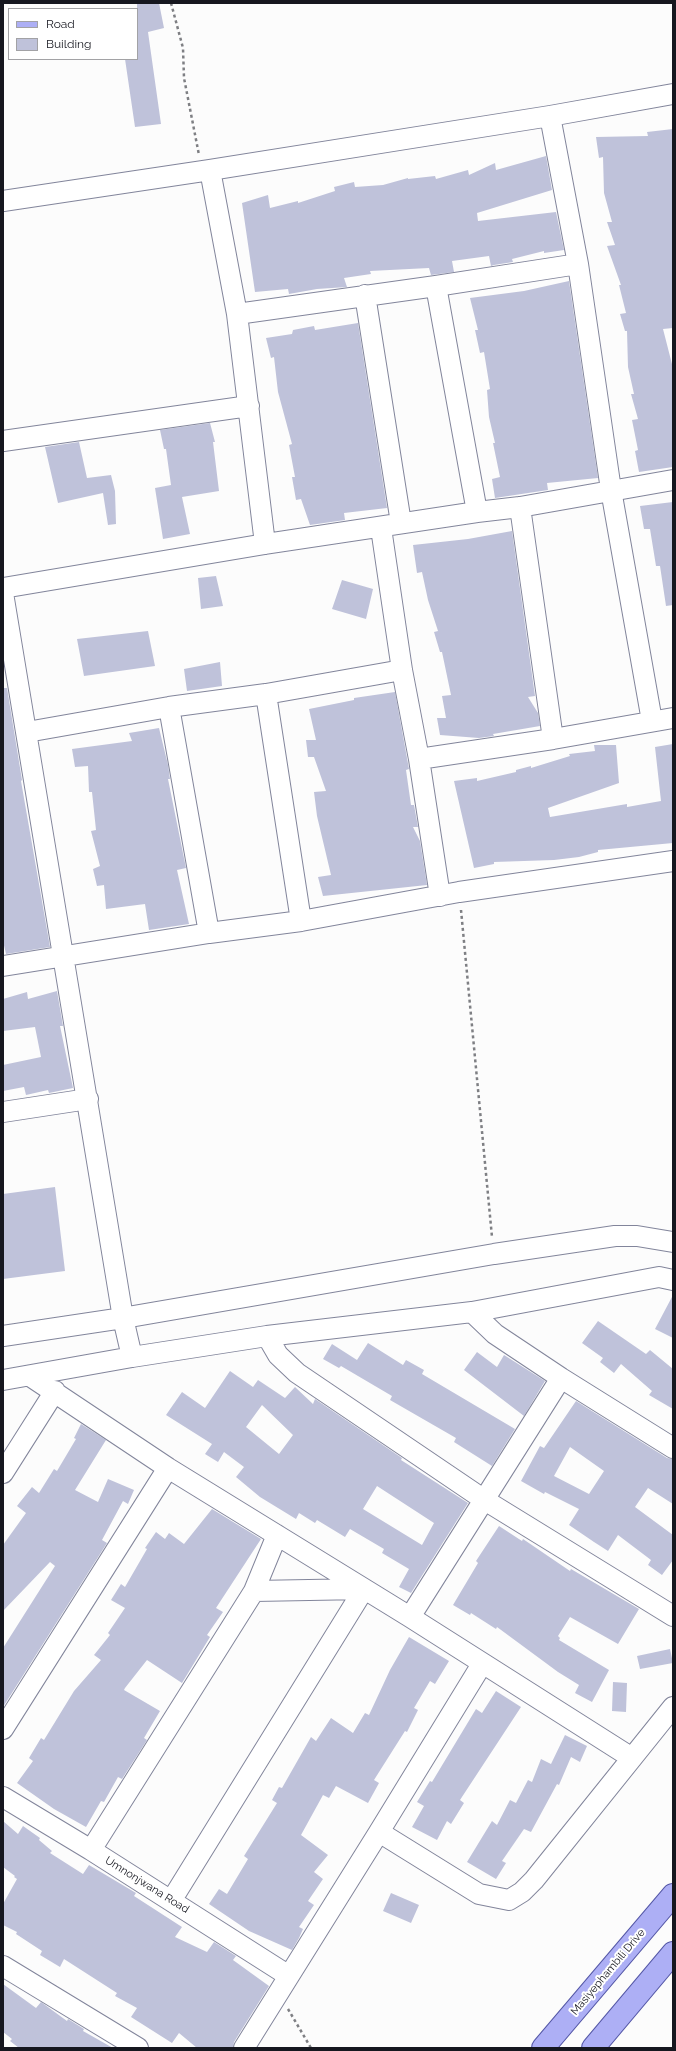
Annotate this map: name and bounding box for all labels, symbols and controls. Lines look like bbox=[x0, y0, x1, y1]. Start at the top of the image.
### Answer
legend bbox=[8, 8, 138, 60]
text: Road bbox=[46, 17, 75, 31]
text: Building bbox=[46, 37, 92, 51]
street label: Umnonjwana Road bbox=[103, 1854, 191, 1916]
street label: Masiyephambili Drive bbox=[568, 1926, 648, 2018]

